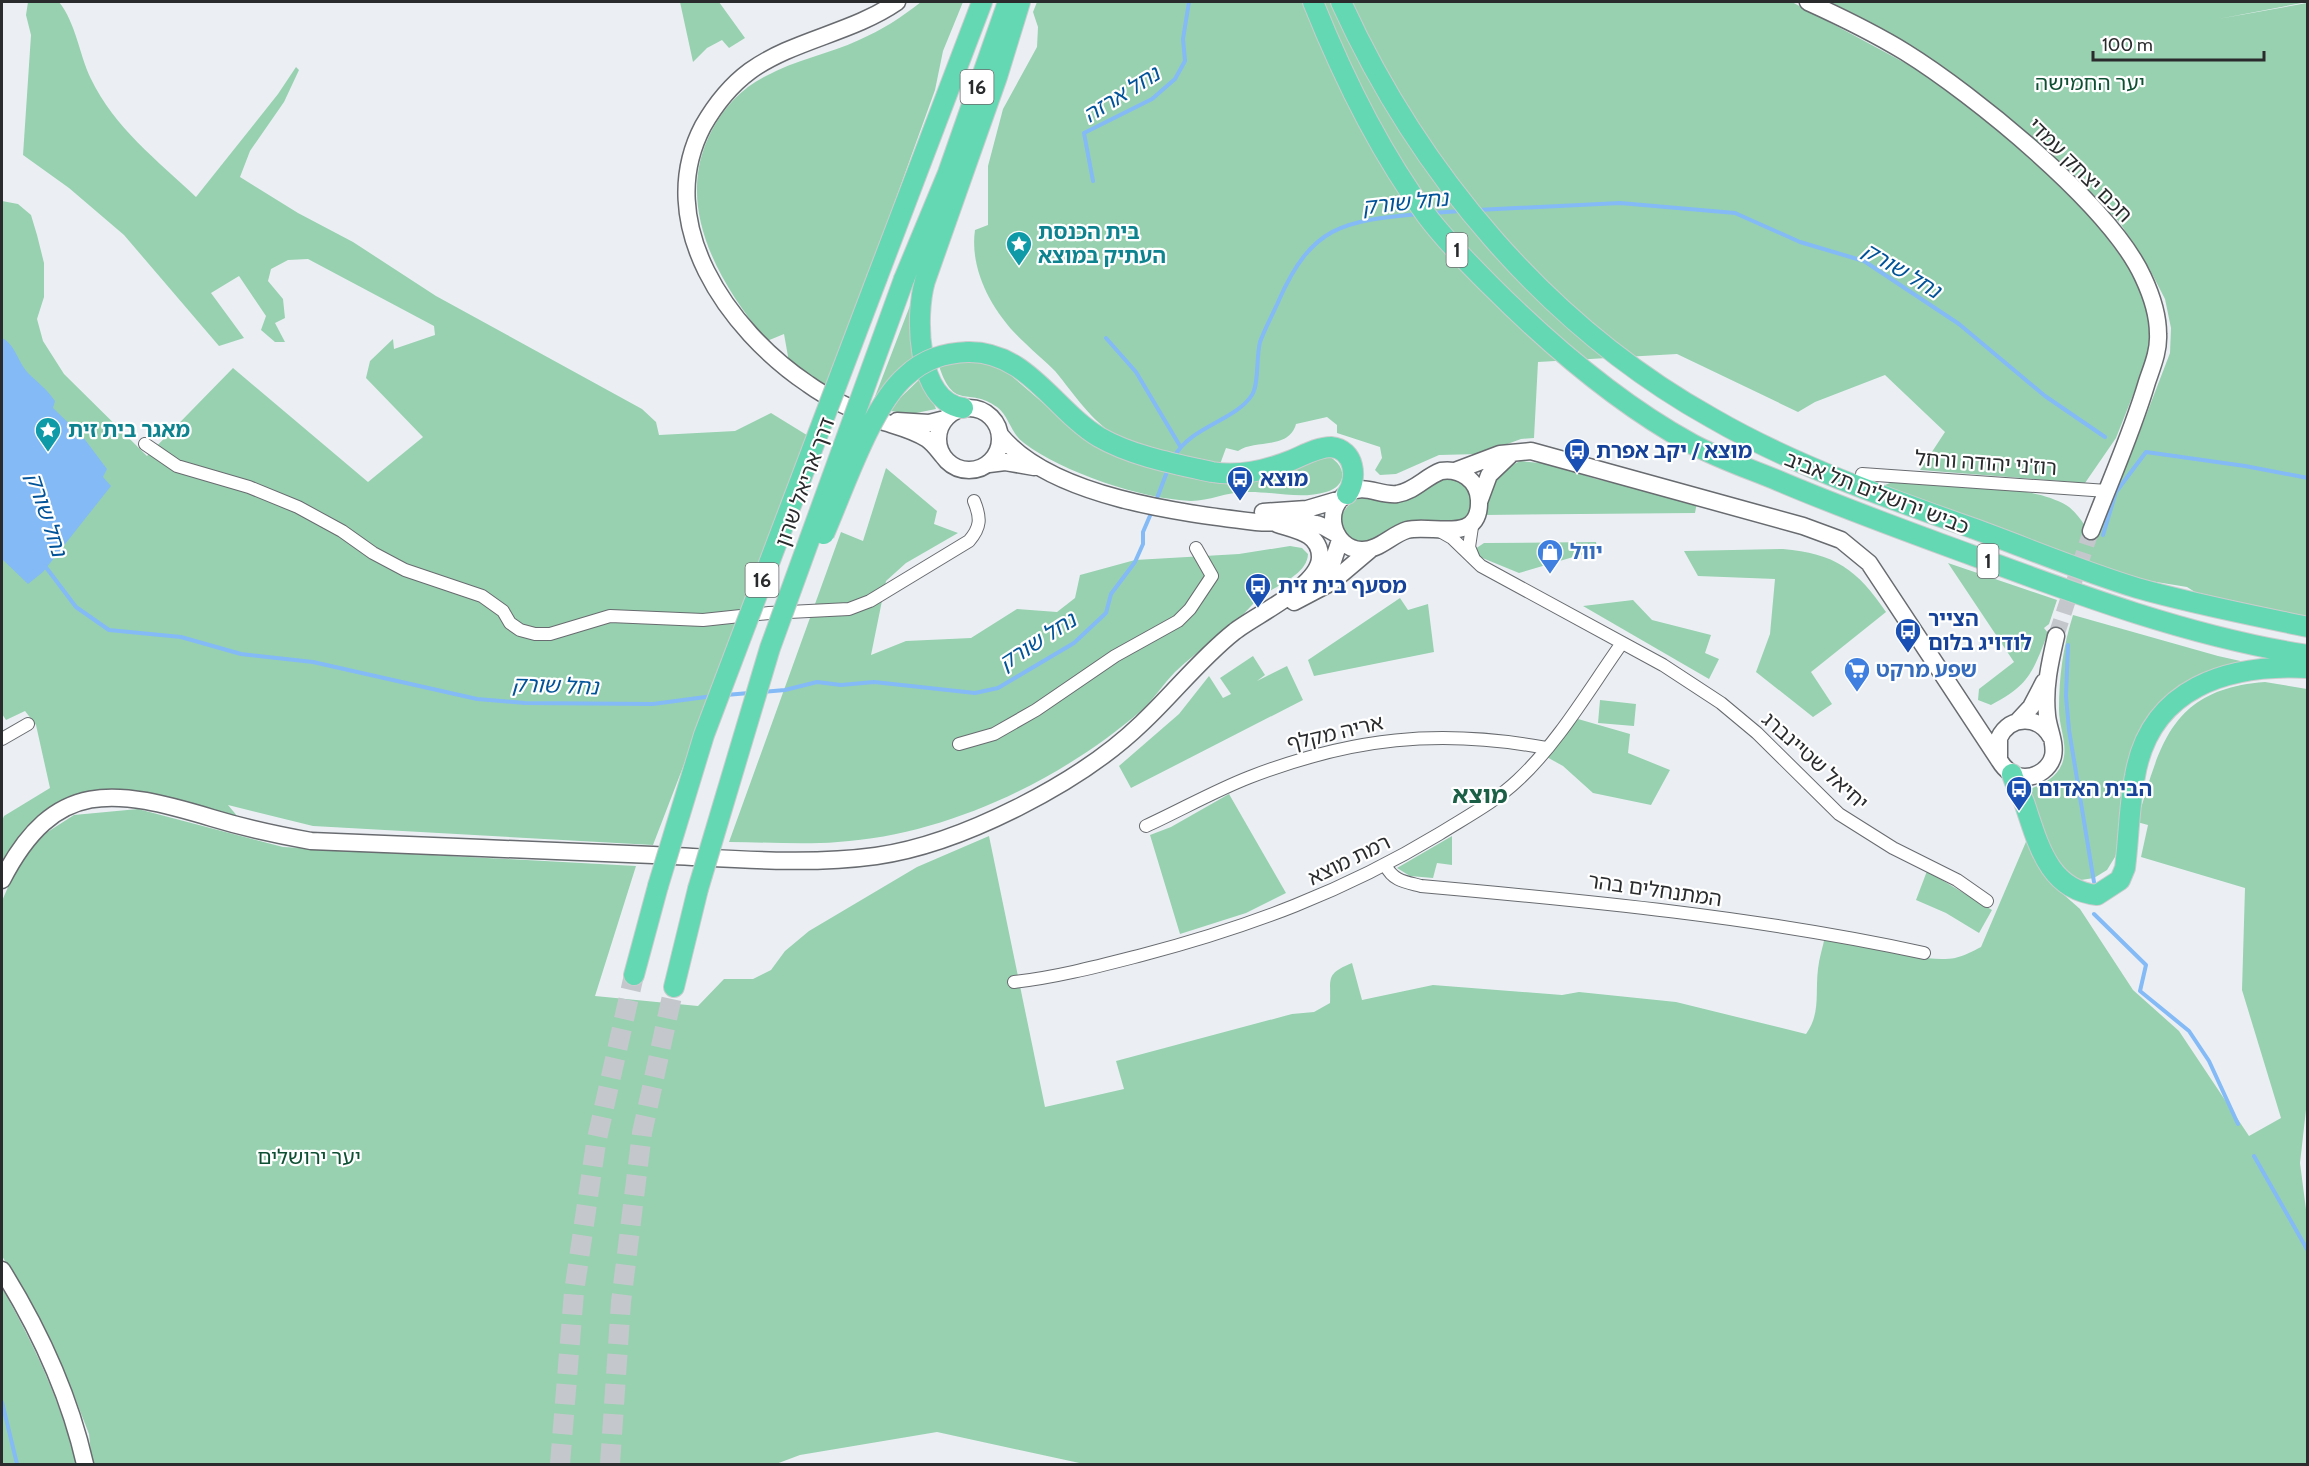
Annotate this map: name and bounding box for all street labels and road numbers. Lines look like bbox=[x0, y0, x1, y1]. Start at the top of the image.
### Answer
road number: 16 bbox=[960, 70, 994, 104]
street label: חכם יצחק עמדי bbox=[2023, 112, 2138, 227]
road number: 1 bbox=[1446, 233, 1468, 267]
street label: דרך אריאל שרון bbox=[770, 414, 840, 550]
street label: רוז'ני יהודה ורחל bbox=[1914, 445, 2058, 480]
street label: כביש ירושלים תל אביב bbox=[1782, 446, 1973, 539]
road number: 1 bbox=[1978, 544, 1998, 578]
road number: 16 bbox=[746, 563, 778, 597]
street label: יחיאל שטיינברג bbox=[1757, 706, 1874, 815]
street label: אריה מקלף bbox=[1284, 709, 1386, 756]
street label: רמת מוצא bbox=[1303, 829, 1394, 890]
street label: המתנחלים בהר bbox=[1586, 868, 1724, 911]

